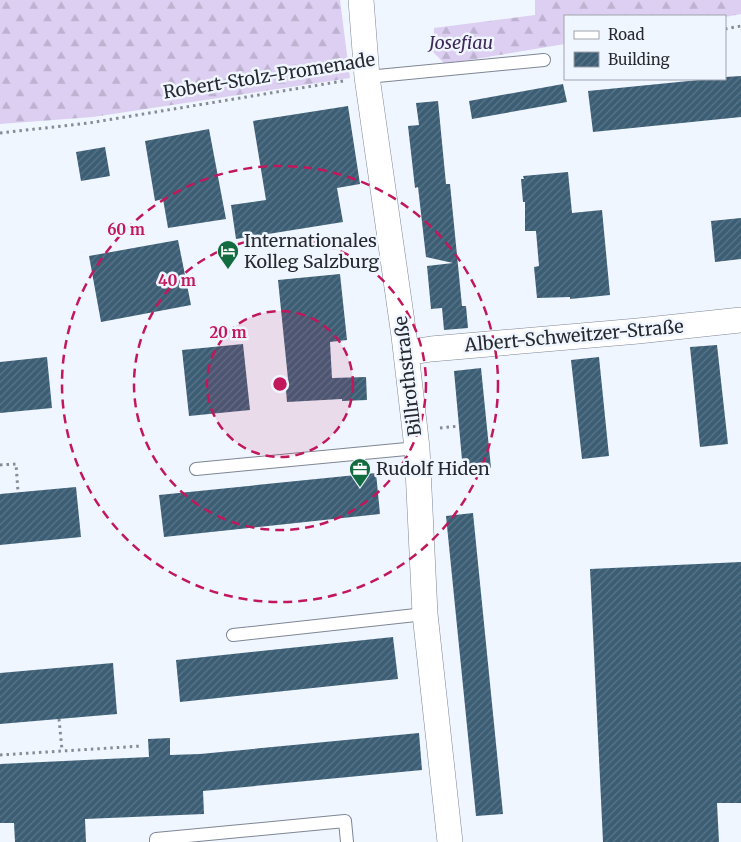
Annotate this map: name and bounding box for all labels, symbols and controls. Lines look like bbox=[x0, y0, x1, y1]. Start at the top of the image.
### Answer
legend bbox=[564, 15, 726, 80]
text: Road bbox=[608, 25, 644, 44]
park label: Josefiau bbox=[427, 31, 493, 54]
street label: Robert-Stolz-Promenade bbox=[161, 47, 376, 104]
text: Building bbox=[608, 50, 670, 69]
text: 60 m bbox=[107, 220, 145, 239]
place label: Internationales Kolleg Salzburg bbox=[244, 229, 379, 273]
hotel icon: Internationales Kolleg Salzburg bbox=[216, 239, 240, 270]
text: 40 m bbox=[158, 271, 196, 290]
street label: Albert-Schweitzer-Straße bbox=[462, 314, 684, 357]
street label: Billrothstraße bbox=[389, 315, 426, 437]
text: 20 m bbox=[209, 323, 247, 342]
centre of rings bbox=[271, 375, 289, 393]
office icon: Rudolf Hiden bbox=[348, 457, 372, 488]
place label: Rudolf Hiden bbox=[376, 457, 490, 480]

